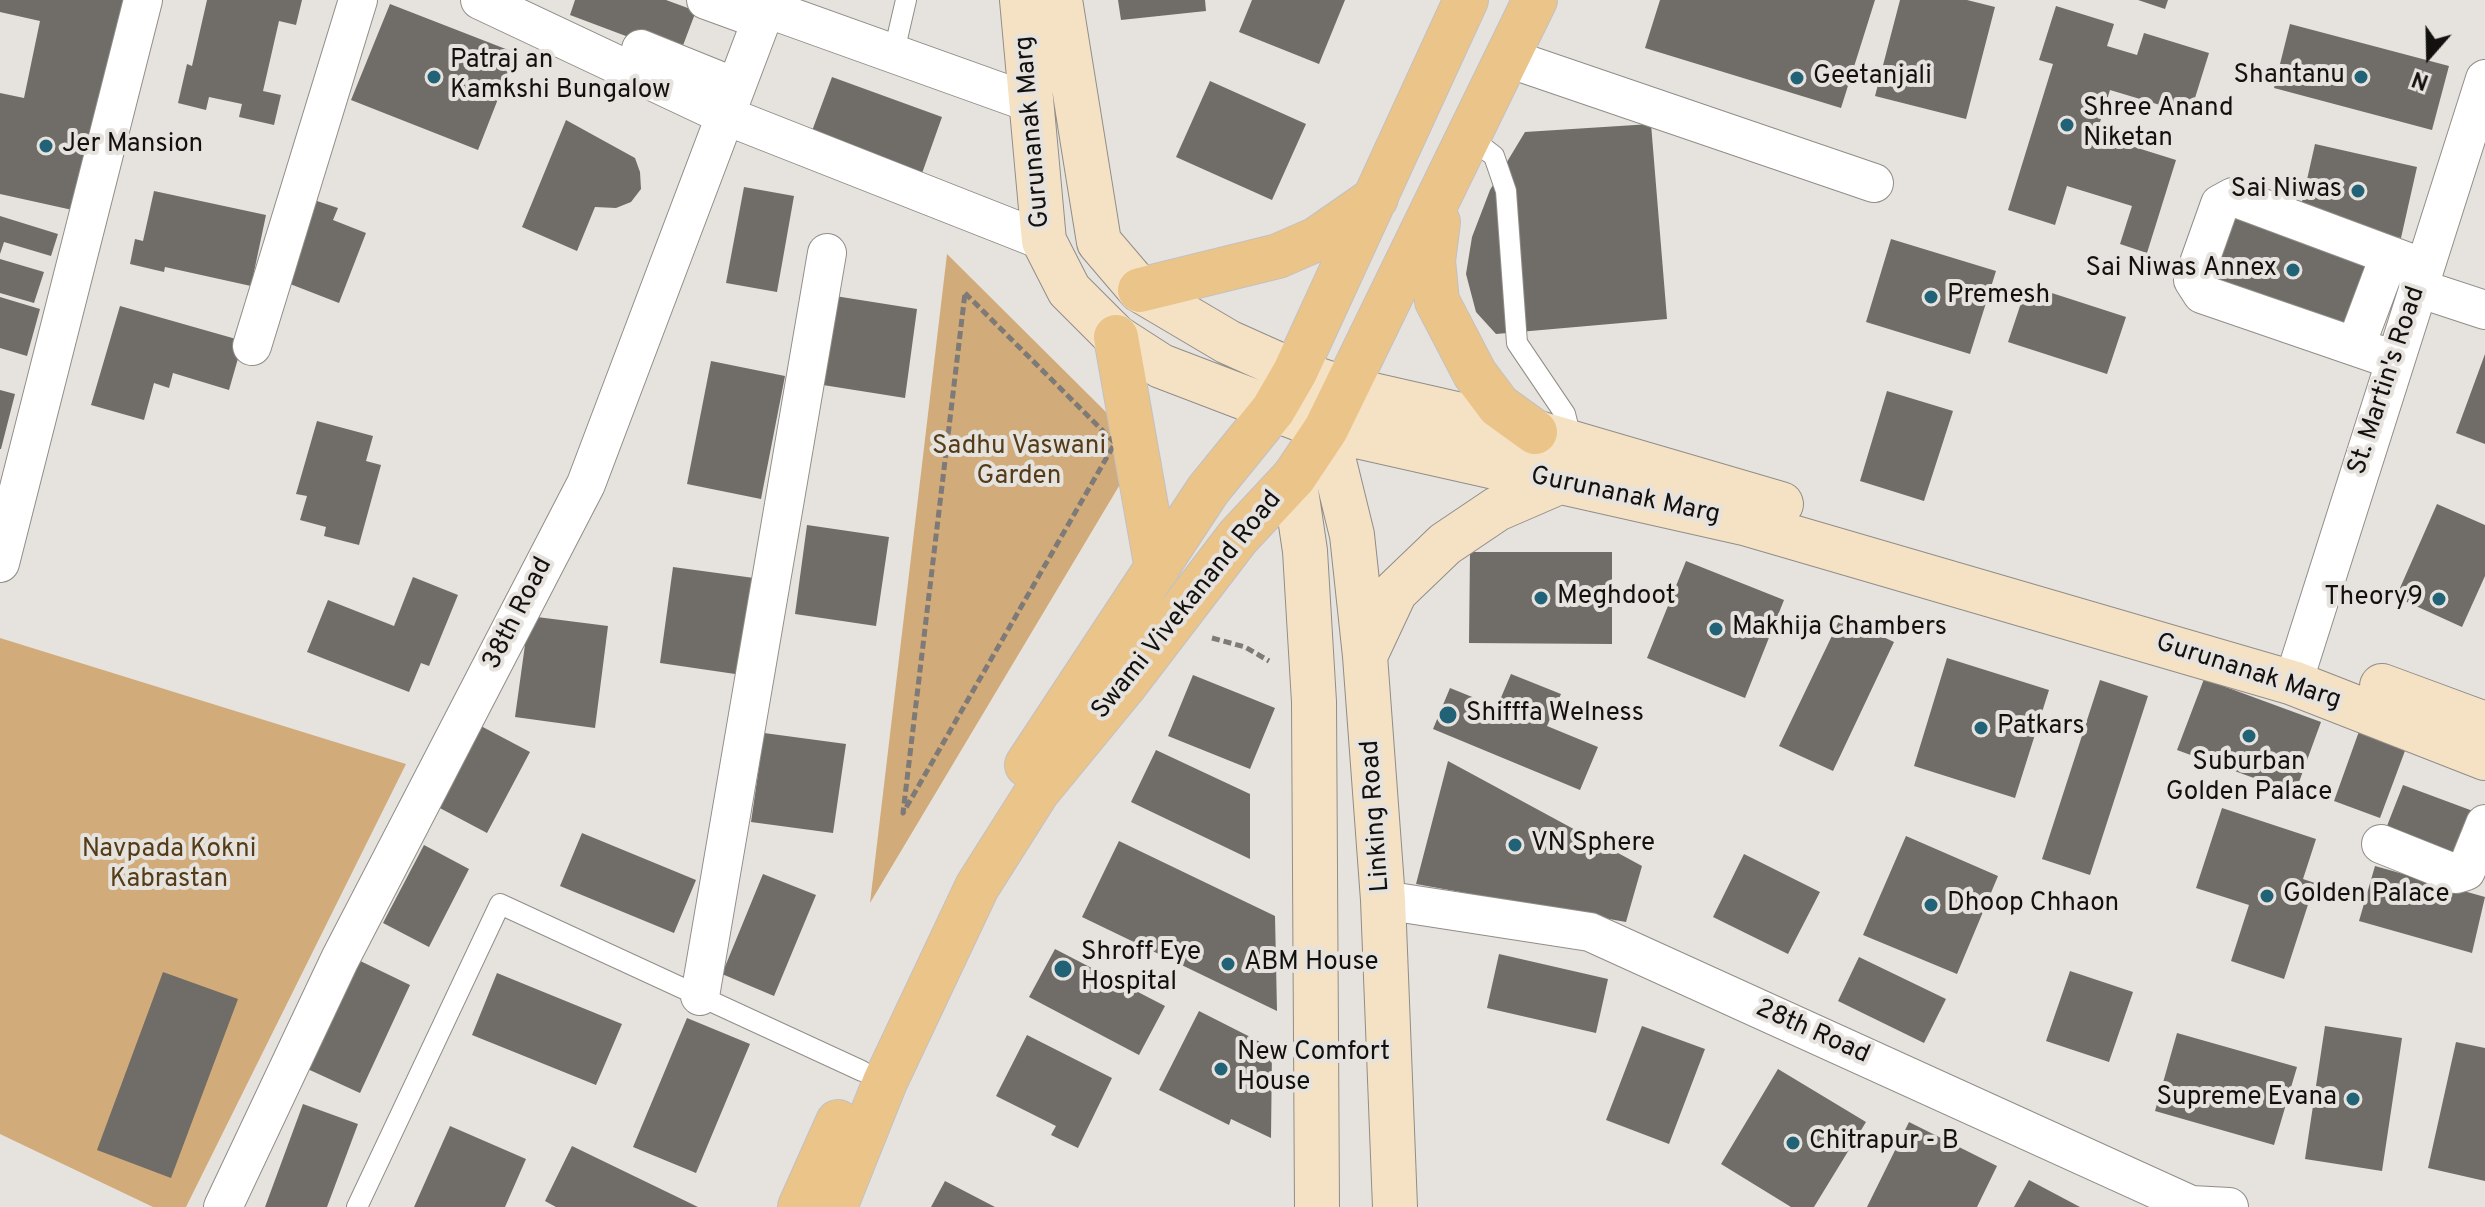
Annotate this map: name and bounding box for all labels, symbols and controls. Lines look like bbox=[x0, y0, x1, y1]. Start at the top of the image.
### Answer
north arrow bbox=[2389, 16, 2469, 96]
street label: Gurunanak Marg bbox=[1010, 35, 1058, 229]
place label: Patraj an Kamkshi Bungalow bbox=[450, 46, 671, 108]
place label: Shantanu bbox=[2234, 61, 2345, 93]
place label: Geetanjali bbox=[1813, 62, 1932, 94]
text: N bbox=[2409, 64, 2433, 94]
marker: Patraj an Kamkshi Bungalow bbox=[425, 68, 443, 86]
marker: Shantanu bbox=[2352, 68, 2370, 86]
marker: Geetanjali bbox=[1788, 69, 1806, 87]
place label: Shree Anand Niketan bbox=[2083, 94, 2234, 156]
marker: Shree Anand Niketan bbox=[2058, 116, 2076, 134]
place label: Jer Mansion bbox=[62, 130, 203, 162]
marker: Jer Mansion bbox=[37, 137, 55, 155]
place label: Sai Niwas bbox=[2231, 175, 2342, 207]
marker: Sai Niwas bbox=[2349, 182, 2367, 200]
place label: Sai Niwas Annex bbox=[2085, 254, 2277, 286]
marker: Sai Niwas Annex bbox=[2284, 261, 2302, 279]
place label: Premesh bbox=[1947, 281, 2050, 313]
street label: St. Martin's Road bbox=[2343, 283, 2433, 479]
marker: Premesh bbox=[1922, 288, 1940, 306]
park label: Sadhu Vaswani Garden bbox=[932, 432, 1106, 494]
street label: Gurunanak Marg bbox=[1527, 462, 1723, 532]
street label: Swami Vivekanand Road bbox=[1086, 486, 1290, 726]
street label: 38th Road bbox=[478, 553, 560, 675]
place label: Meghdoot bbox=[1557, 582, 1676, 614]
place label: Theory9 bbox=[2324, 583, 2423, 615]
marker: Meghdoot bbox=[1532, 589, 1550, 607]
marker: Theory9 bbox=[2430, 590, 2448, 608]
place label: Makhija Chambers bbox=[1732, 613, 1947, 645]
marker: Makhija Chambers bbox=[1707, 620, 1725, 638]
street label: Gurunanak Marg bbox=[2152, 628, 2344, 718]
place label: Shifffa Welness bbox=[1466, 699, 1644, 731]
marker: Shifffa Welness bbox=[1437, 704, 1459, 726]
place label: Patkars bbox=[1997, 712, 2085, 744]
marker: Patkars bbox=[1972, 719, 1990, 737]
marker: Suburban Golden Palace bbox=[2240, 727, 2258, 745]
street label: Linking Road bbox=[1356, 739, 1398, 893]
place label: Suburban Golden Palace bbox=[2166, 748, 2332, 810]
place label: VN Sphere bbox=[1531, 829, 1655, 861]
park label: Navpada Kokni Kabrastan bbox=[82, 835, 256, 896]
marker: VN Sphere bbox=[1506, 836, 1524, 854]
place label: Golden Palace bbox=[2283, 880, 2449, 912]
marker: Golden Palace bbox=[2258, 887, 2276, 905]
place label: Dhoop Chhaon bbox=[1947, 889, 2119, 921]
marker: Dhoop Chhaon bbox=[1922, 896, 1940, 914]
place label: Shroff Eye Hospital bbox=[1081, 938, 1201, 1000]
place label: ABM House bbox=[1244, 948, 1378, 980]
marker: ABM House bbox=[1219, 955, 1237, 973]
marker: Shroff Eye Hospital bbox=[1052, 958, 1074, 980]
street label: 28th Road bbox=[1750, 994, 1874, 1072]
place label: New Comfort House bbox=[1237, 1038, 1390, 1100]
marker: New Comfort House bbox=[1212, 1060, 1230, 1078]
place label: Supreme Evana bbox=[2156, 1083, 2337, 1115]
marker: Supreme Evana bbox=[2344, 1090, 2362, 1108]
place label: Chitrapur - B bbox=[1809, 1127, 1959, 1159]
marker: Chitrapur - B bbox=[1784, 1134, 1802, 1152]

